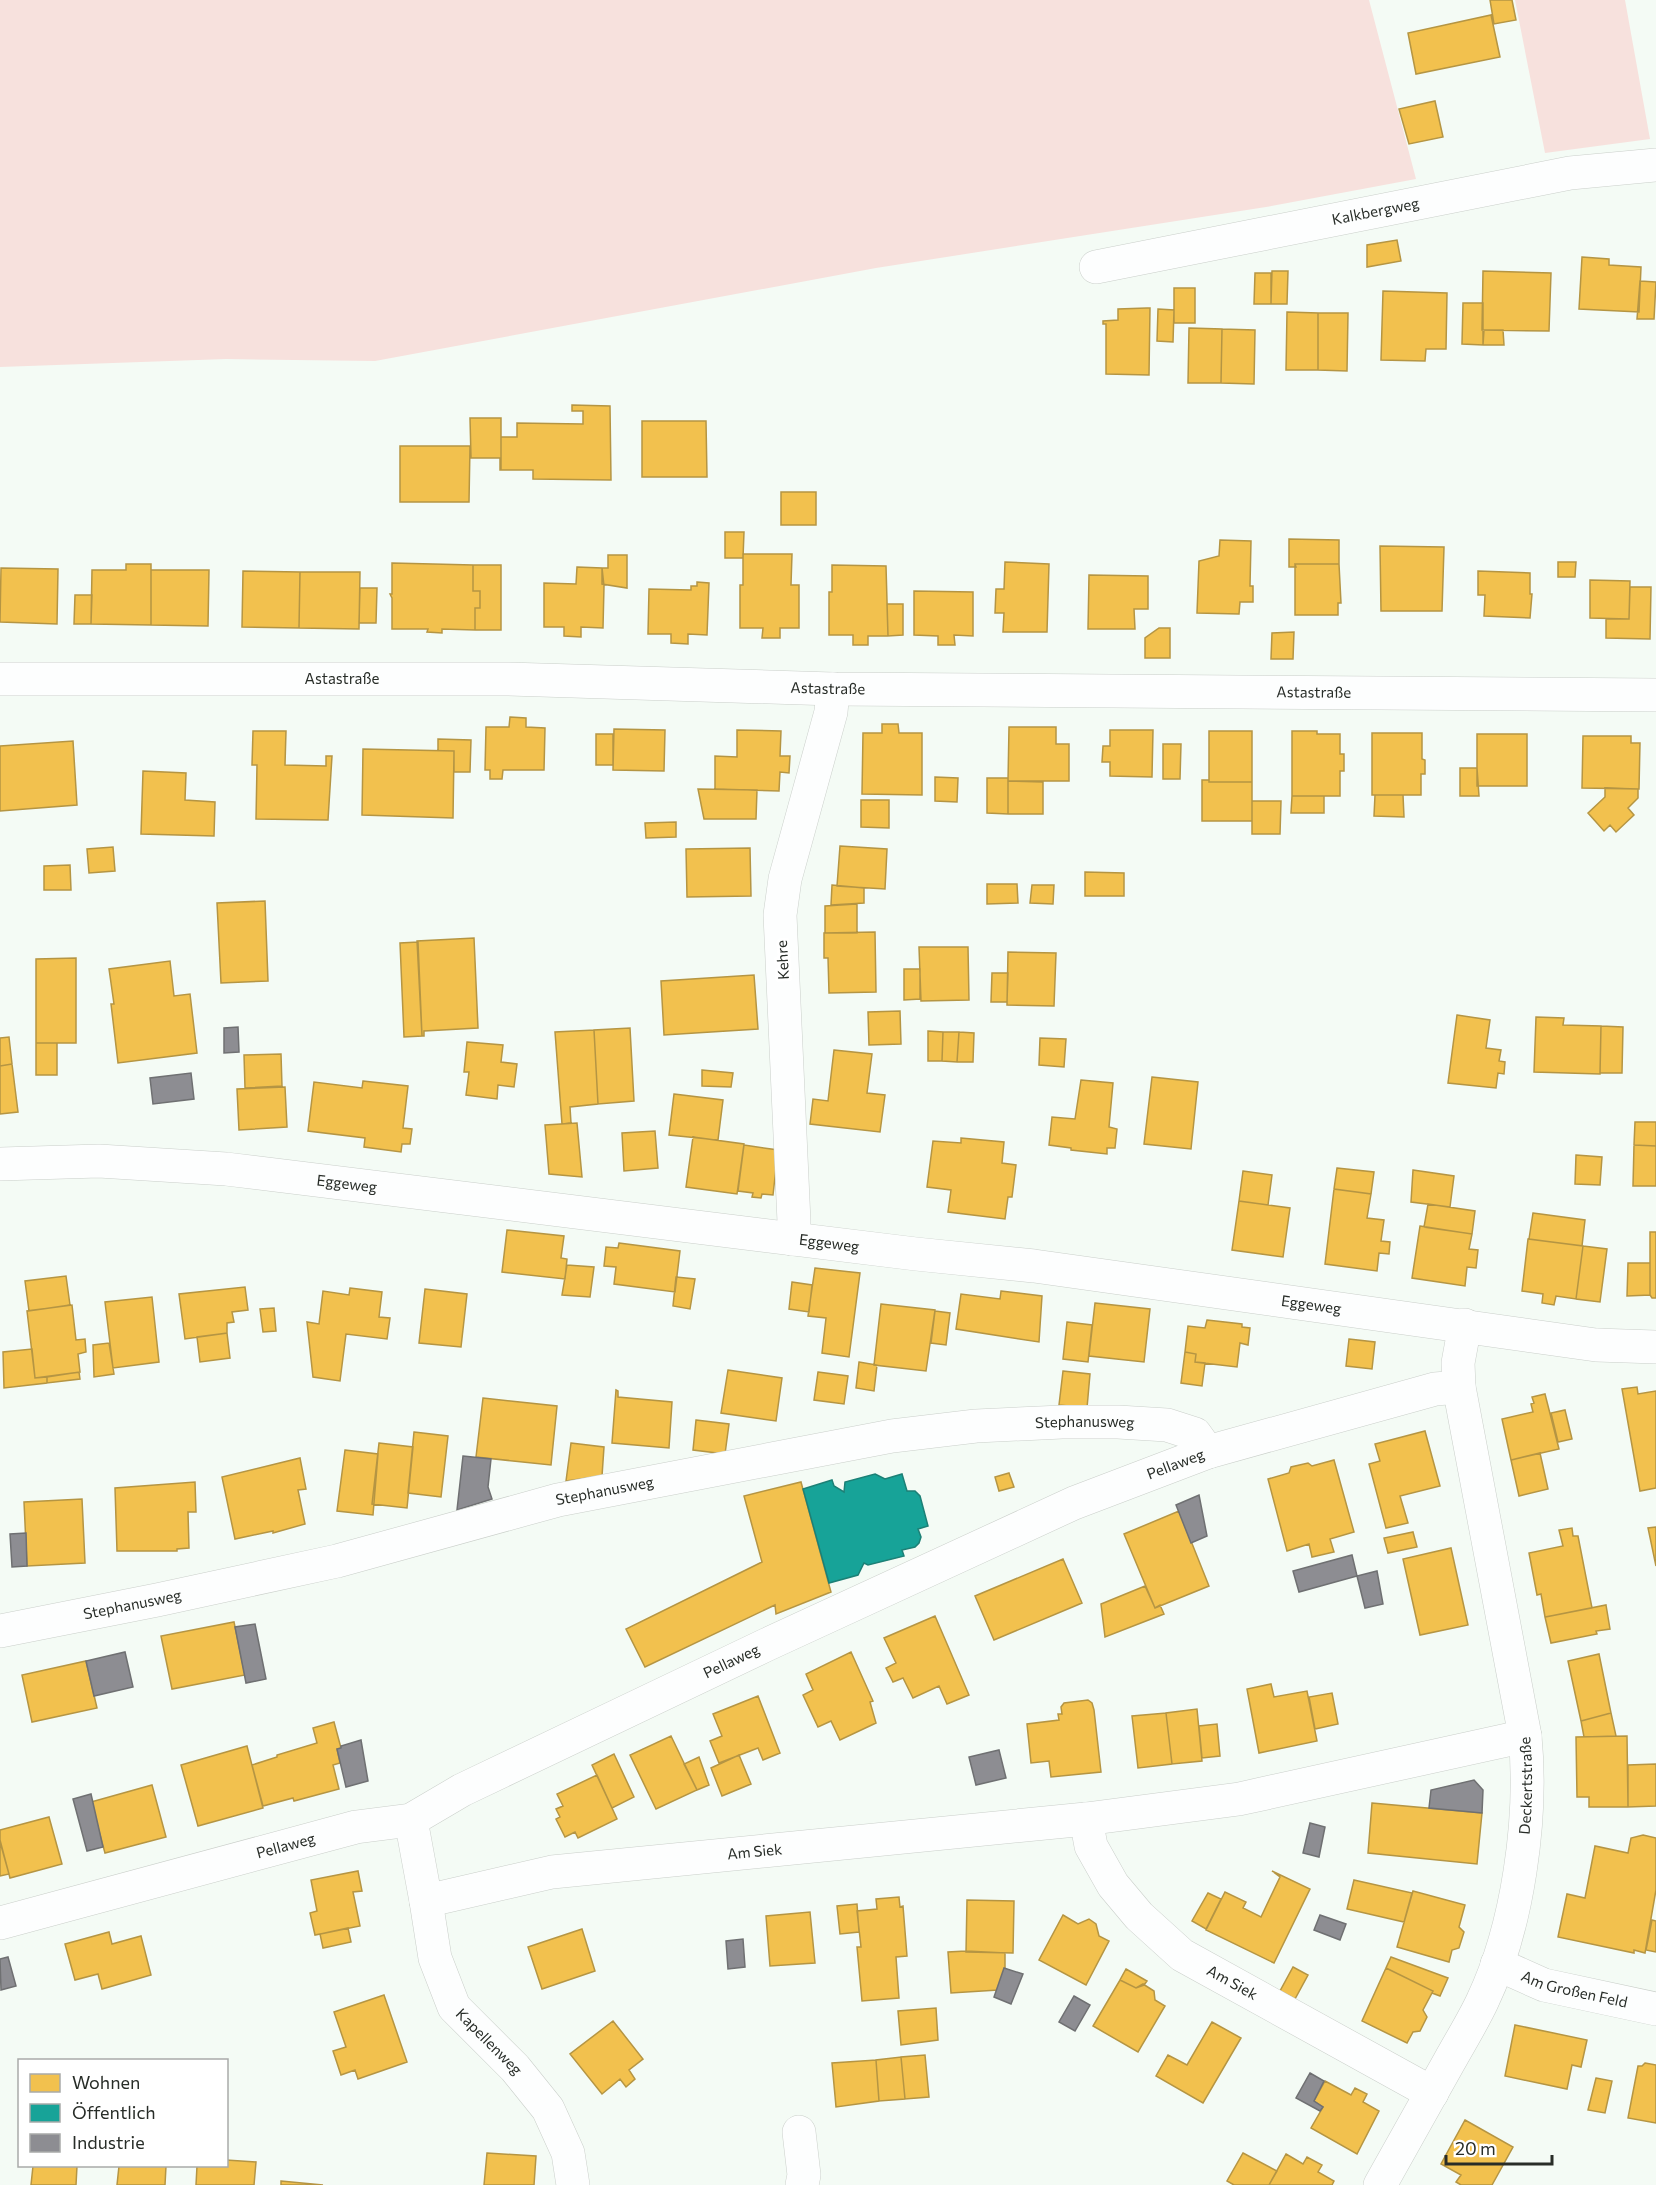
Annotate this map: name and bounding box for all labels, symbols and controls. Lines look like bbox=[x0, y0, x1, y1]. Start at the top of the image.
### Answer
street label: Kalkbergweg bbox=[1330, 193, 1421, 228]
street label: Astastraße bbox=[305, 669, 380, 687]
street label: Astastraße bbox=[790, 678, 865, 697]
street label: Astastraße bbox=[1276, 682, 1351, 701]
street label: Kehre bbox=[772, 940, 792, 980]
street label: Eggeweg bbox=[316, 1170, 378, 1196]
street label: Eggeweg bbox=[798, 1230, 860, 1255]
street label: Eggeweg bbox=[1280, 1291, 1343, 1317]
street label: Stephanusweg bbox=[1035, 1412, 1135, 1431]
street label: Pellaweg bbox=[1144, 1444, 1207, 1483]
street label: Stephanusweg bbox=[554, 1472, 655, 1508]
street label: Stephanusweg bbox=[82, 1585, 183, 1622]
street label: Pellaweg bbox=[700, 1639, 762, 1682]
street label: Deckertstraße bbox=[1515, 1736, 1535, 1835]
street label: Pellaweg bbox=[254, 1828, 317, 1861]
street label: Am Siek bbox=[726, 1839, 783, 1863]
street label: Am Siek bbox=[1204, 1961, 1261, 2003]
street label: Am Großen Feld bbox=[1519, 1966, 1629, 2011]
street label: Kapellenweg bbox=[453, 2004, 527, 2078]
legend bbox=[18, 2059, 228, 2167]
text: Wohnen bbox=[72, 2071, 140, 2093]
text: Öffentlich bbox=[72, 2101, 156, 2123]
scale bar bbox=[1446, 2128, 1552, 2166]
text: Industrie bbox=[72, 2131, 145, 2153]
text: 20 m bbox=[1455, 2137, 1496, 2159]

